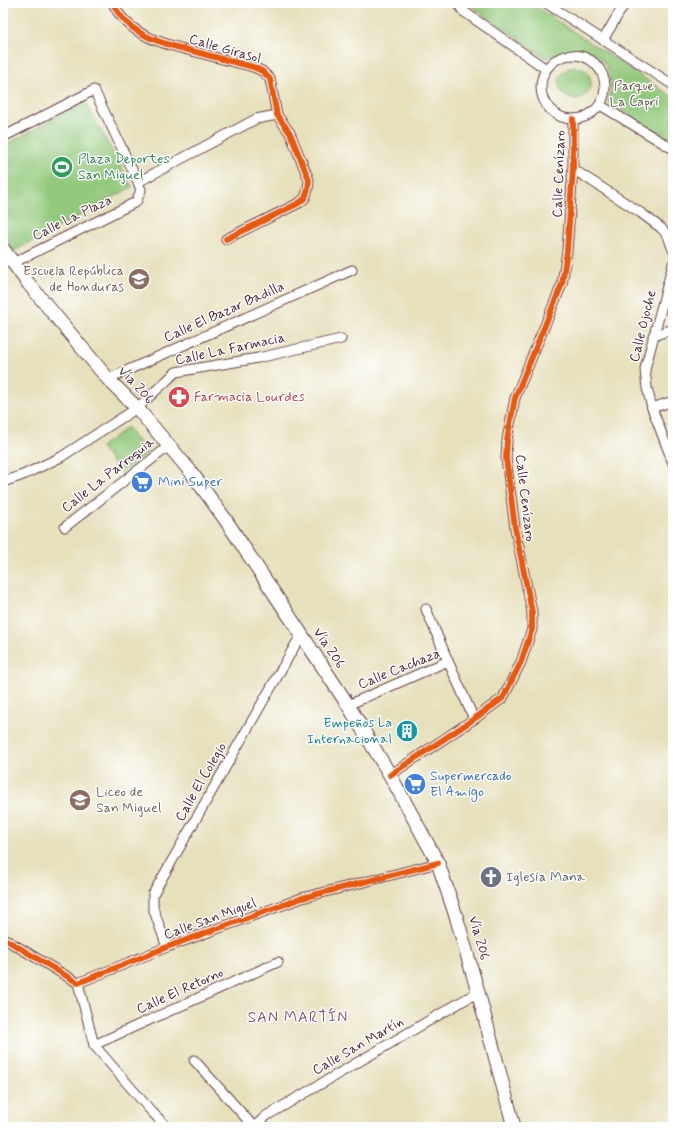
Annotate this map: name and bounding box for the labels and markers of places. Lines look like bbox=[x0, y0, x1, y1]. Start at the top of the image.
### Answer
place label: Plaza Deportes San Miguel bbox=[78, 150, 170, 184]
sports icon: Plaza Deportes San Miguel bbox=[49, 154, 75, 180]
place label: Escuela República de Honduras bbox=[23, 262, 124, 296]
school or university icon: Escuela República de Honduras bbox=[126, 266, 152, 292]
pharmacy icon: Farmacia Lourdes bbox=[166, 384, 192, 410]
place label: Farmacia Lourdes bbox=[194, 388, 305, 406]
supermarket icon: Mini Super bbox=[129, 469, 155, 495]
place label: Mini Super bbox=[158, 473, 222, 491]
place label: Empeños La Internacional bbox=[307, 714, 392, 748]
building icon: Empeños La Internacional bbox=[394, 718, 420, 744]
place label: Supermercado El Amigo bbox=[430, 767, 512, 802]
supermarket icon: Supermercado El Amigo bbox=[402, 771, 428, 797]
place label: Liceo de San Miguel bbox=[96, 783, 161, 817]
school or university icon: Liceo de San Miguel bbox=[67, 787, 93, 813]
church icon: Iglesia Mana bbox=[478, 864, 504, 890]
place label: Iglesia Mana bbox=[506, 868, 585, 886]

